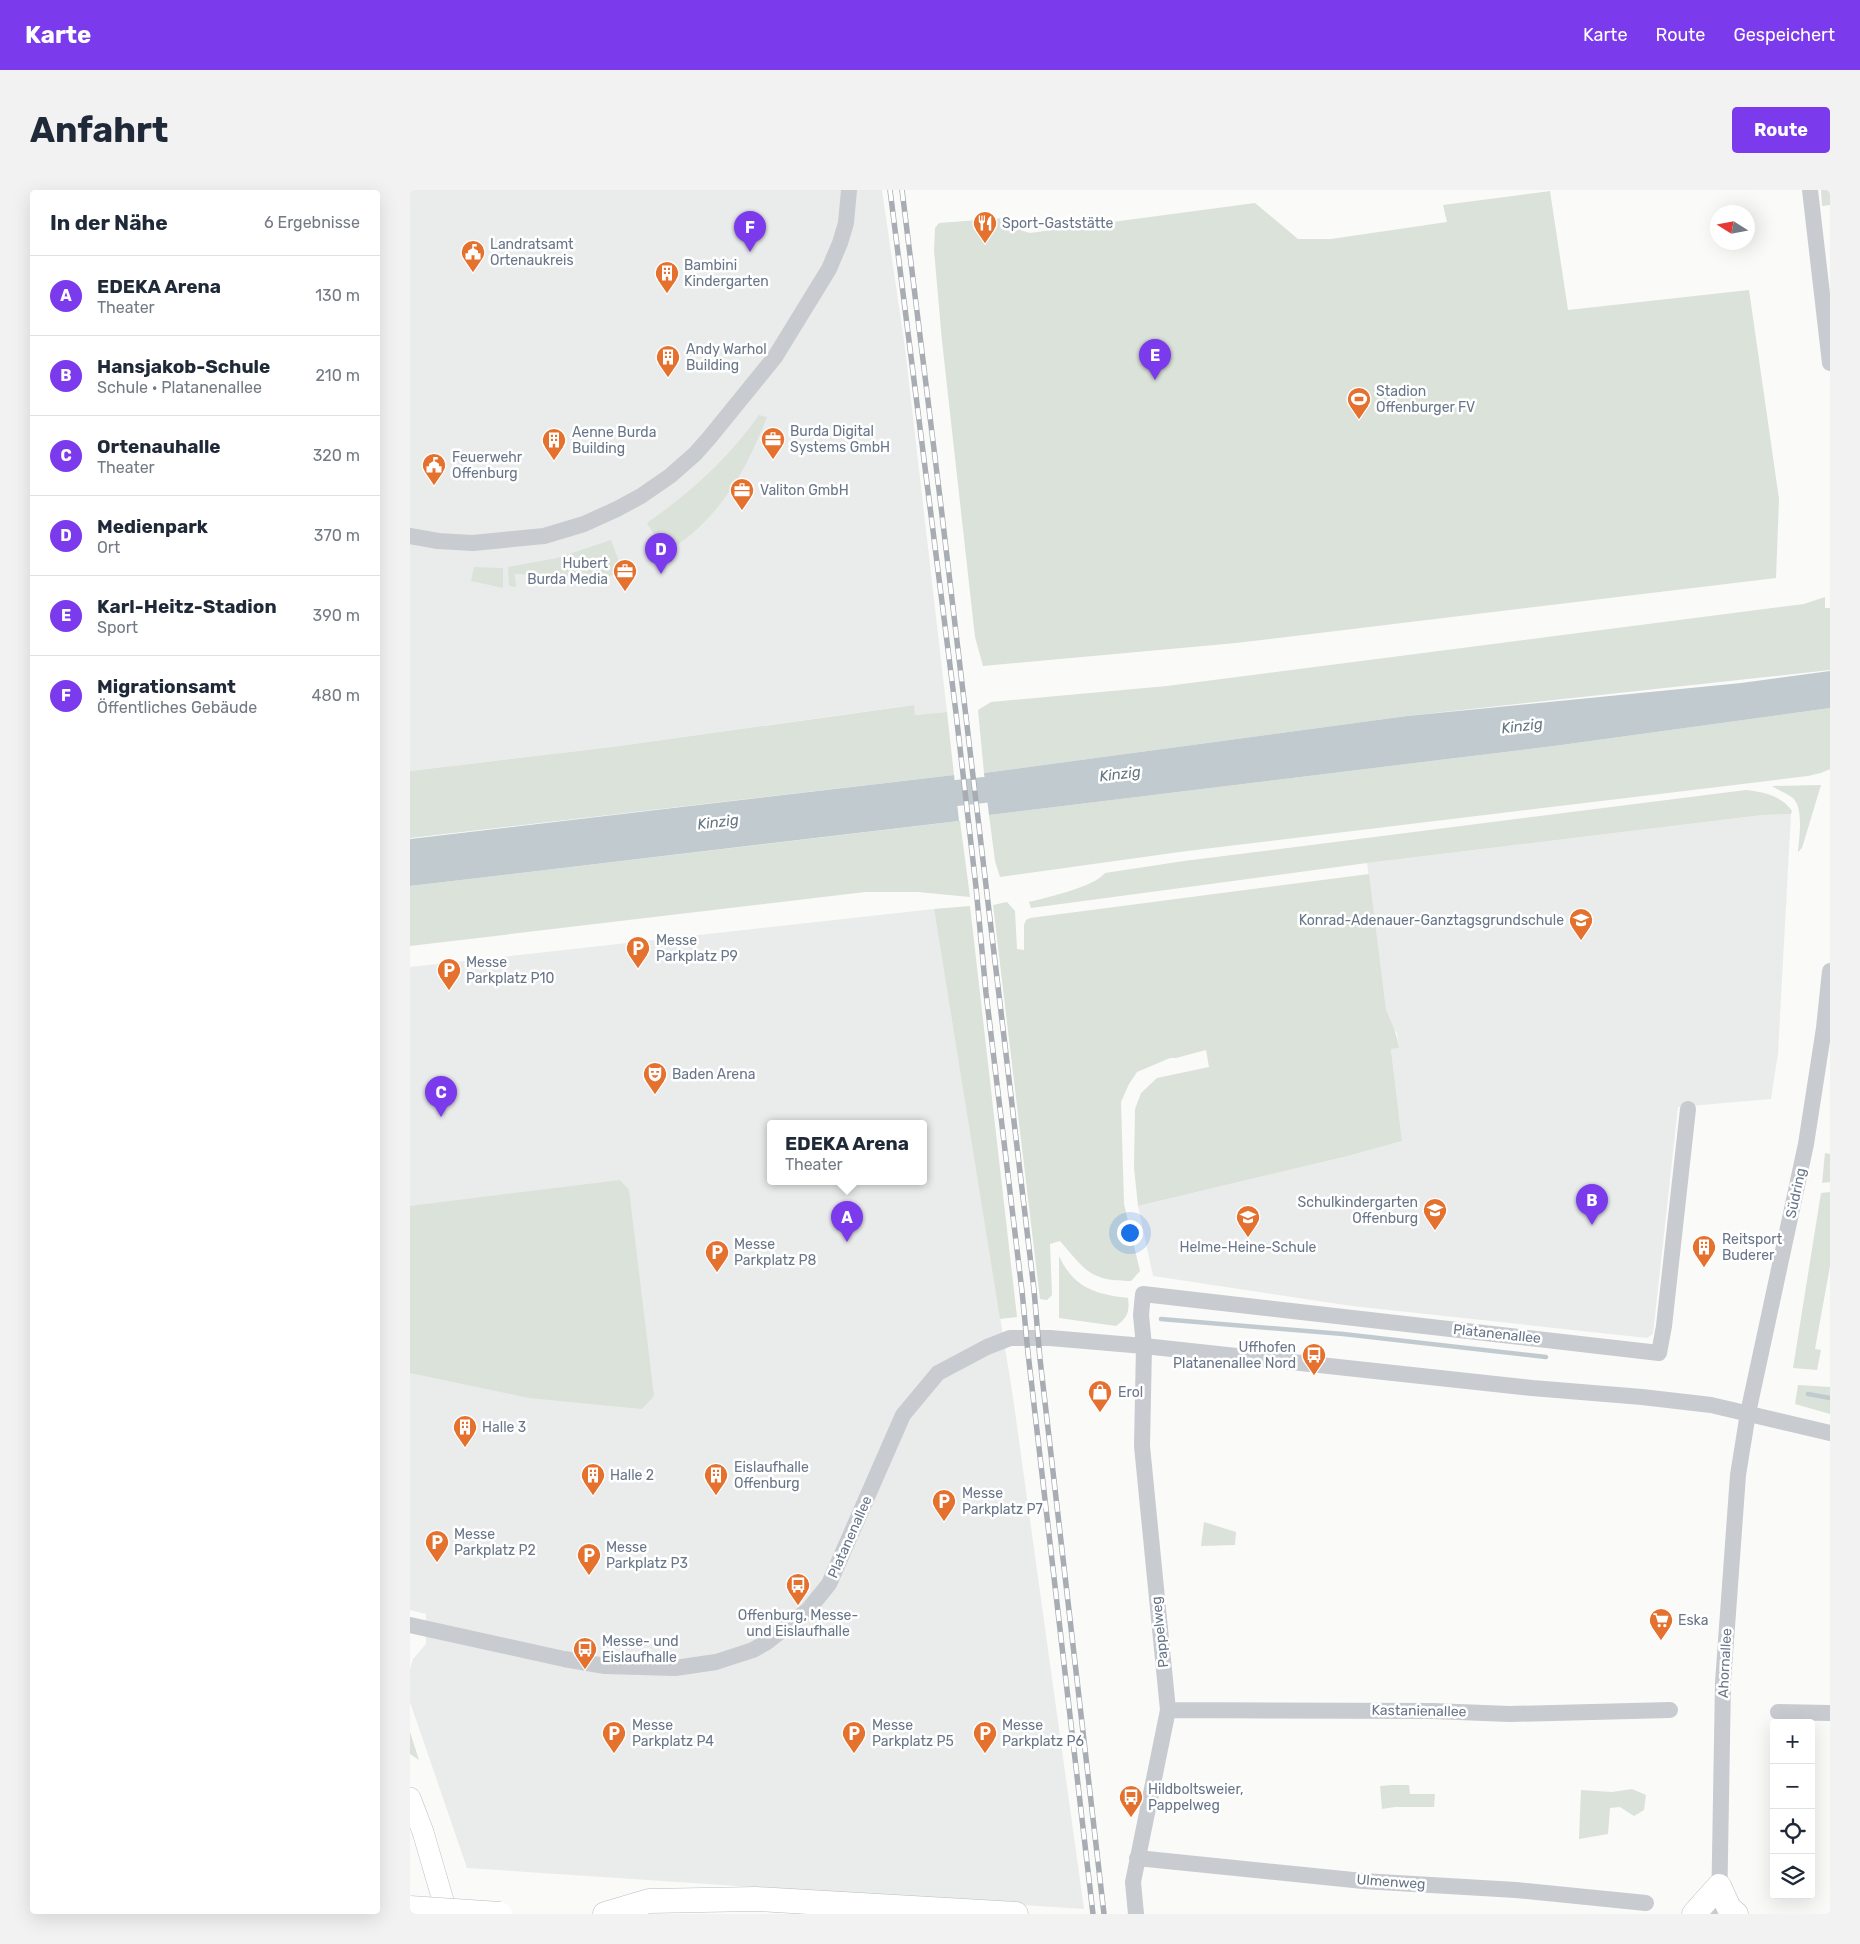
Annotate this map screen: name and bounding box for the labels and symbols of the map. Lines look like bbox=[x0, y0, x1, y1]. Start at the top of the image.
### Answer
north arrow bbox=[1710, 205, 1755, 250]
restaurant icon: Sport-Gaststätte bbox=[972, 210, 998, 244]
pin: F bbox=[734, 211, 766, 252]
place label: Sport-Gaststätte bbox=[1002, 215, 1114, 232]
place label: Landratsamt Ortenaukreis bbox=[490, 236, 574, 269]
public building icon: Landratsamt Ortenaukreis bbox=[460, 239, 486, 273]
place label: Bambini Kindergarten bbox=[684, 257, 769, 290]
building icon: Bambini Kindergarten bbox=[654, 260, 680, 294]
pin: E bbox=[1139, 339, 1171, 380]
place label: Andy Warhol Building bbox=[686, 341, 767, 374]
building icon: Andy Warhol Building bbox=[655, 344, 681, 378]
place label: Stadion Offenburger FV bbox=[1376, 383, 1475, 416]
sports icon: Stadion Offenburger FV bbox=[1346, 386, 1372, 420]
place label: Burda Digital Systems GmbH bbox=[790, 423, 890, 456]
place label: Aenne Burda Building bbox=[572, 424, 656, 457]
office icon: Burda Digital Systems GmbH bbox=[760, 426, 786, 460]
building icon: Aenne Burda Building bbox=[541, 427, 567, 461]
place label: Feuerwehr Offenburg bbox=[452, 449, 523, 482]
public building icon: Feuerwehr Offenburg bbox=[421, 452, 447, 486]
office icon: Valiton GmbH bbox=[729, 477, 755, 511]
place label: Valiton GmbH bbox=[760, 482, 849, 499]
pin: D bbox=[645, 533, 677, 574]
place label: Hubert Burda Media bbox=[527, 555, 609, 588]
office icon: Hubert Burda Media bbox=[612, 558, 638, 592]
water label: Kinzig bbox=[1500, 715, 1544, 737]
water label: Kinzig bbox=[1098, 763, 1142, 785]
water label: Kinzig bbox=[696, 811, 740, 833]
school or university icon: Konrad-Adenauer-Ganztagsgrundschule bbox=[1568, 907, 1594, 941]
place label: Konrad-Adenauer-Ganztagsgrundschule bbox=[1299, 912, 1564, 929]
place label: Messe Parkplatz P9 bbox=[656, 932, 738, 965]
parking icon: Messe Parkplatz P9 bbox=[625, 935, 651, 969]
place label: Messe Parkplatz P10 bbox=[466, 954, 555, 987]
parking icon: Messe Parkplatz P10 bbox=[436, 957, 462, 991]
theatre icon: Baden Arena bbox=[642, 1061, 668, 1095]
place label: Baden Arena bbox=[672, 1066, 755, 1083]
pin: C bbox=[425, 1076, 457, 1117]
street label: Südring bbox=[1782, 1166, 1810, 1220]
pin: B bbox=[1576, 1184, 1608, 1225]
place label: Schulkindergarten Offenburg bbox=[1298, 1194, 1418, 1227]
school or university icon: Schulkindergarten Offenburg bbox=[1422, 1197, 1448, 1231]
pin: A bbox=[831, 1201, 863, 1242]
school or university icon: Helme-Heine-Schule bbox=[1235, 1204, 1261, 1238]
your location bbox=[1117, 1220, 1143, 1246]
place label: Reitsport Buderer bbox=[1722, 1231, 1783, 1264]
building icon: Reitsport Buderer bbox=[1691, 1234, 1717, 1268]
place label: Messe Parkplatz P8 bbox=[734, 1236, 817, 1269]
parking icon: Messe Parkplatz P8 bbox=[704, 1239, 730, 1273]
place label: Helme-Heine-Schule bbox=[1180, 1239, 1317, 1256]
street label: Platanenallee bbox=[1452, 1321, 1542, 1347]
place label: Uffhofen Platanenallee Nord bbox=[1173, 1339, 1296, 1372]
bus stop icon: Uffhofen Platanenallee Nord bbox=[1301, 1342, 1327, 1376]
shop icon: Erol bbox=[1087, 1379, 1113, 1413]
place label: Erol bbox=[1118, 1384, 1143, 1401]
building icon: Halle 3 bbox=[452, 1414, 478, 1448]
place label: Halle 3 bbox=[482, 1419, 526, 1436]
place label: Eislaufhalle Offenburg bbox=[734, 1459, 809, 1492]
building icon: Halle 2 bbox=[580, 1462, 606, 1496]
building icon: Eislaufhalle Offenburg bbox=[703, 1462, 729, 1496]
place label: Halle 2 bbox=[610, 1467, 654, 1484]
place label: Messe Parkplatz P7 bbox=[962, 1485, 1043, 1518]
parking icon: Messe Parkplatz P7 bbox=[931, 1488, 957, 1522]
street label: Platanenallee bbox=[824, 1493, 876, 1581]
place label: Messe Parkplatz P2 bbox=[454, 1526, 536, 1559]
parking icon: Messe Parkplatz P2 bbox=[424, 1529, 450, 1563]
place label: Messe Parkplatz P3 bbox=[606, 1539, 688, 1572]
parking icon: Messe Parkplatz P3 bbox=[576, 1542, 602, 1576]
bus stop icon: Offenburg, Messe- und Eislaufhalle bbox=[785, 1572, 811, 1606]
street label: Pappelweg bbox=[1148, 1595, 1172, 1669]
place label: Offenburg, Messe- und Eislaufhalle bbox=[738, 1607, 858, 1640]
supermarket icon: Eska bbox=[1648, 1607, 1674, 1641]
place label: Eska bbox=[1678, 1612, 1708, 1629]
street label: Ahornallee bbox=[1715, 1627, 1735, 1698]
place label: Messe- und Eislaufhalle bbox=[602, 1633, 679, 1666]
bus stop icon: Messe- und Eislaufhalle bbox=[572, 1636, 598, 1670]
street label: Kastanienallee bbox=[1371, 1702, 1467, 1720]
place label: Messe Parkplatz P4 bbox=[632, 1717, 714, 1750]
place label: Messe Parkplatz P5 bbox=[872, 1717, 954, 1750]
place label: Messe Parkplatz P6 bbox=[1002, 1717, 1084, 1750]
parking icon: Messe Parkplatz P4 bbox=[601, 1720, 627, 1754]
parking icon: Messe Parkplatz P5 bbox=[841, 1720, 867, 1754]
parking icon: Messe Parkplatz P6 bbox=[972, 1720, 998, 1754]
place label: Hildboltsweier, Pappelweg bbox=[1148, 1781, 1243, 1814]
bus stop icon: Hildboltsweier, Pappelweg bbox=[1118, 1784, 1144, 1818]
street label: Ulmenweg bbox=[1356, 1871, 1426, 1893]

